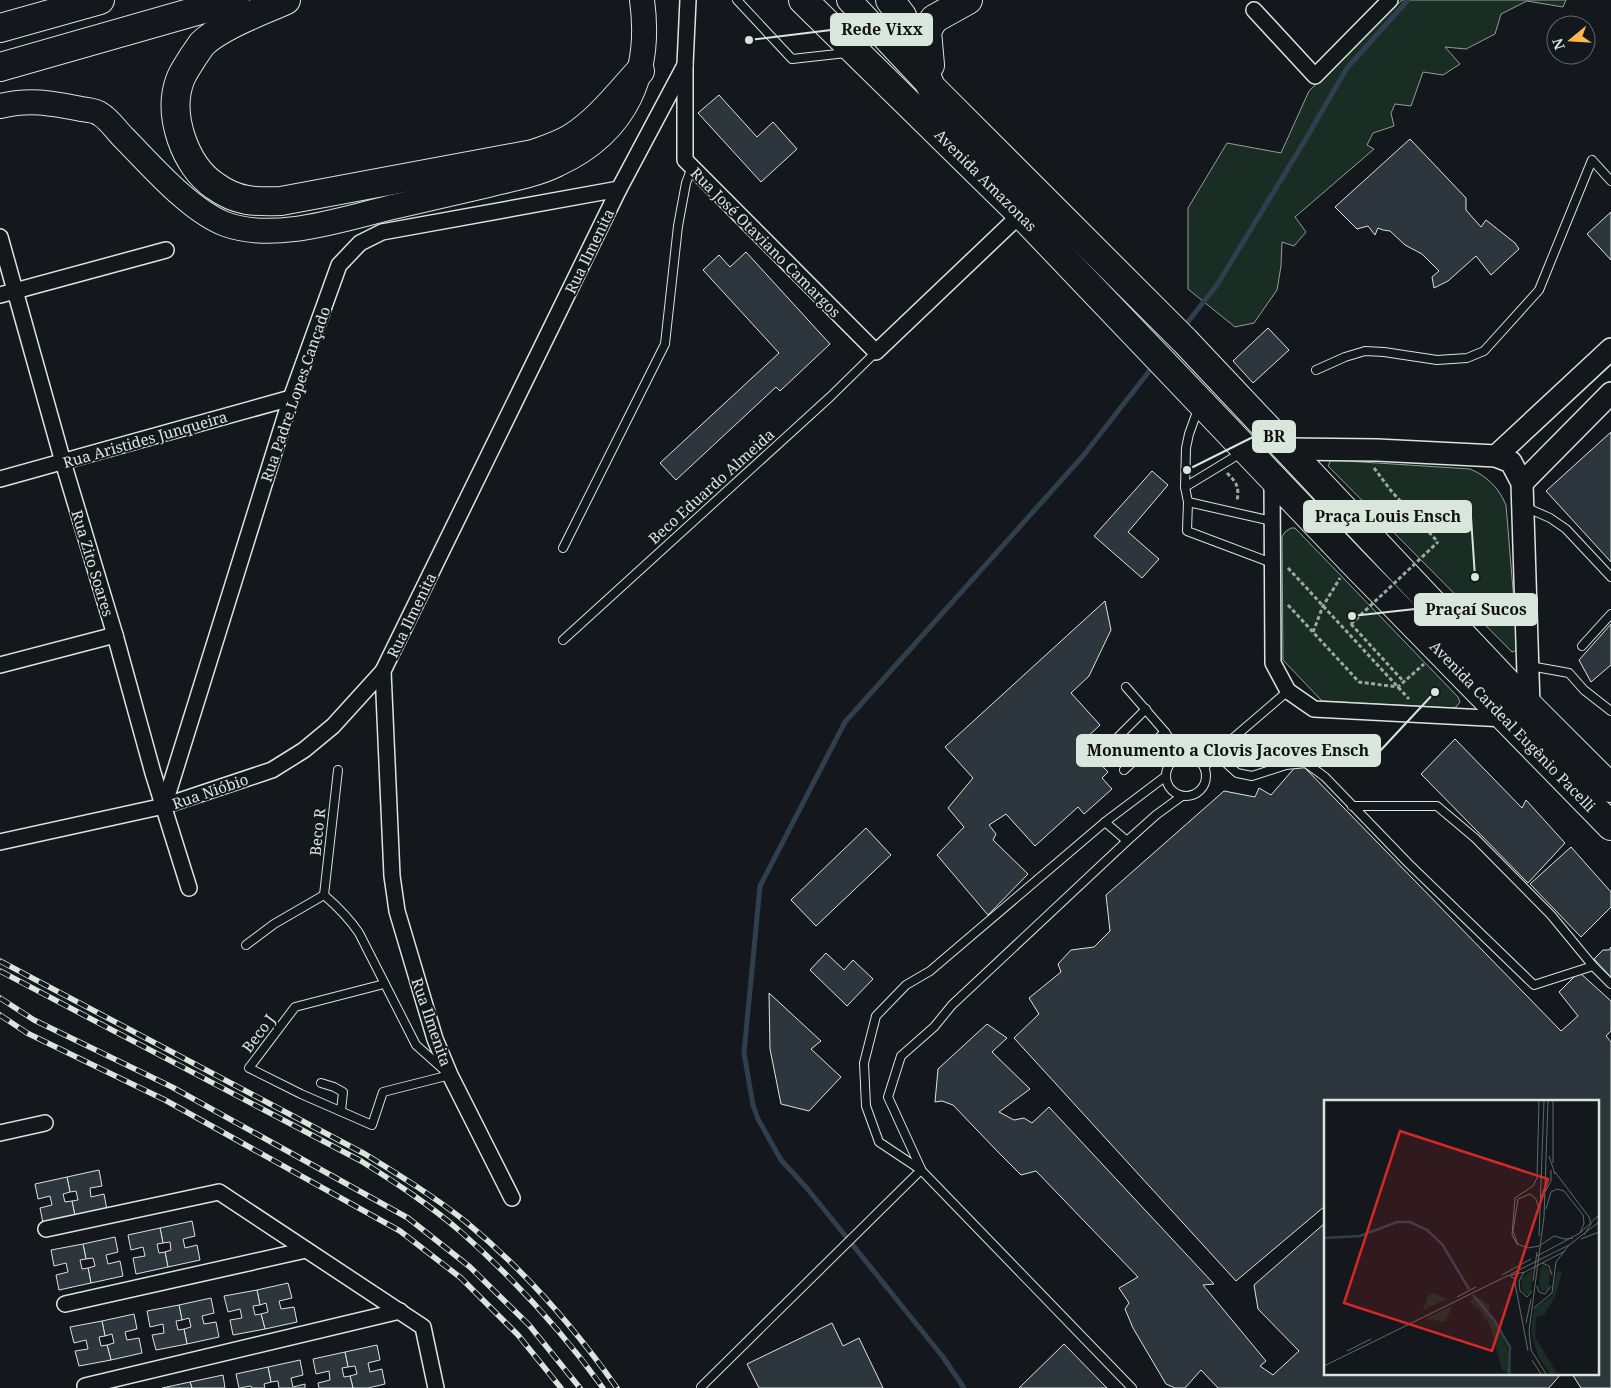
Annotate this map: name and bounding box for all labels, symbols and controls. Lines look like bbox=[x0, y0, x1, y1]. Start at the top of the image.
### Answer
callout: Rede Vixx bbox=[831, 14, 932, 45]
north arrow bbox=[1546, 15, 1596, 65]
text: Rede Vixx bbox=[841, 18, 924, 40]
text: N bbox=[1547, 36, 1569, 52]
street label: Avenida Amazonas bbox=[931, 125, 1042, 236]
street label: Rua José Otaviano Camargos bbox=[687, 163, 845, 321]
street label: Rua Ilmenita bbox=[560, 205, 618, 297]
street label: Rua Padre Lopes Cançado bbox=[256, 304, 334, 484]
street label: Rua Aristides Junqueira bbox=[60, 406, 230, 472]
callout: BR bbox=[1253, 421, 1295, 452]
street label: Beco Eduardo Almeida bbox=[644, 424, 778, 548]
text: BR bbox=[1263, 425, 1286, 447]
callout: Praça Louis Ensch bbox=[1304, 501, 1471, 532]
text: Praça Louis Ensch bbox=[1315, 505, 1462, 527]
street label: Rua Zito Soares bbox=[67, 507, 119, 619]
street label: Rua Ilmenita bbox=[382, 569, 440, 661]
callout: Praçaí Sucos bbox=[1415, 594, 1537, 625]
text: Praçaí Sucos bbox=[1425, 598, 1527, 620]
street label: Avenida Cardeal Eugênio Pacelli bbox=[1426, 636, 1600, 816]
callout: Monumento a Clovis Jacoves Ensch bbox=[1077, 735, 1380, 766]
text: Monumento a Clovis Jacoves Ensch bbox=[1087, 739, 1370, 761]
street label: Rua Nióbio bbox=[169, 769, 251, 813]
street label: Beco R bbox=[305, 807, 329, 857]
street label: Rua Ilmenita bbox=[408, 975, 456, 1069]
street label: Beco J bbox=[237, 1010, 279, 1056]
inset map bbox=[1324, 1100, 1598, 1376]

